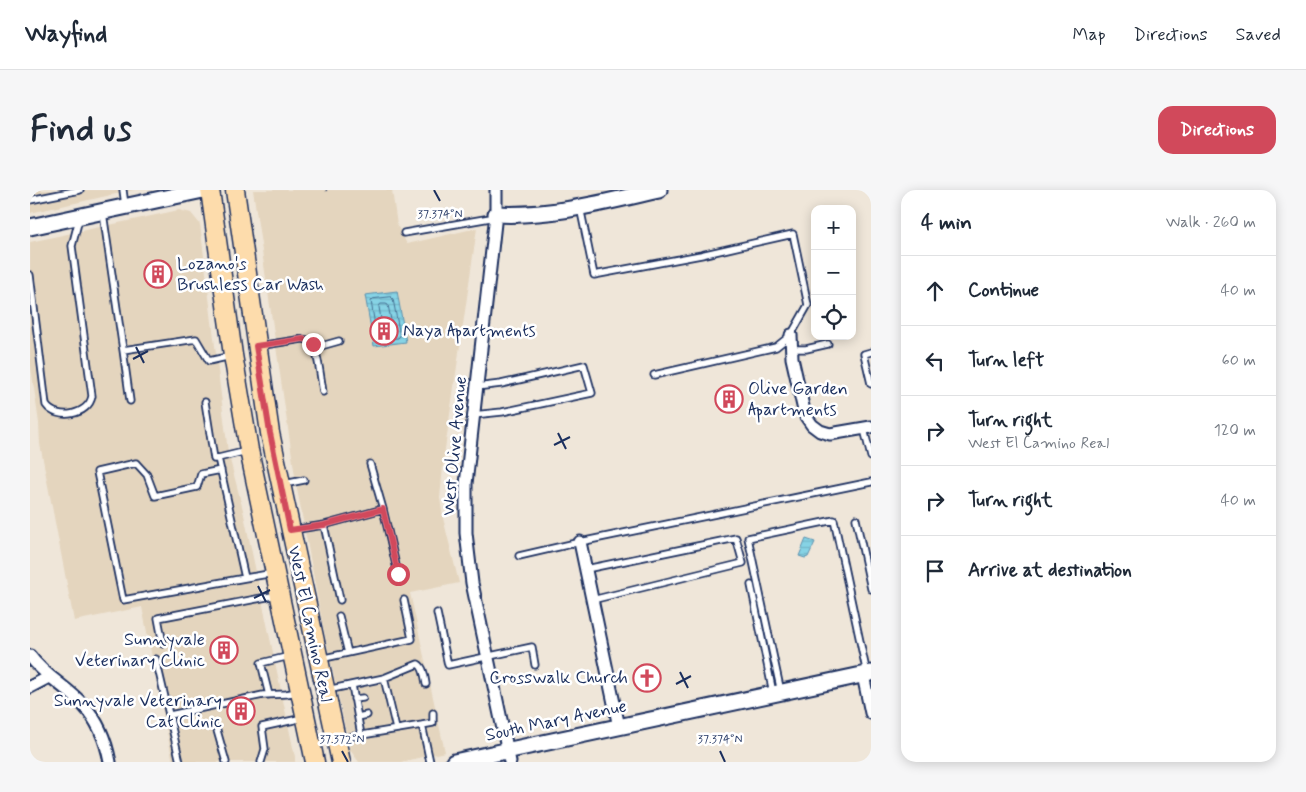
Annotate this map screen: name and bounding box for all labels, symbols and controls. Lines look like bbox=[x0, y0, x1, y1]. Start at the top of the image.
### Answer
text: Wayfind bbox=[25, 19, 107, 50]
text: Map bbox=[1073, 23, 1106, 47]
text: Directions bbox=[1134, 23, 1208, 47]
text: Saved bbox=[1236, 23, 1281, 47]
button: Directions bbox=[1158, 106, 1276, 154]
text: Find us bbox=[30, 107, 132, 153]
map controls bbox=[811, 205, 856, 340]
button: + bbox=[811, 205, 856, 250]
text: 37.374°N bbox=[418, 207, 462, 223]
text: 4 min bbox=[921, 209, 972, 237]
text: Walk · 260 m bbox=[1166, 212, 1256, 233]
button: − bbox=[811, 250, 856, 295]
place label: Lozano's Brushless Car Wash bbox=[177, 252, 324, 297]
building icon: Lozano's Brushless Car Wash bbox=[143, 259, 173, 289]
icon: ahead bbox=[921, 277, 949, 305]
text: Continue bbox=[968, 278, 1039, 303]
text: 40 m bbox=[1220, 280, 1256, 301]
button: locate bbox=[811, 295, 856, 340]
building icon: Naya Apartments bbox=[369, 316, 399, 346]
place label: Naya Apartments bbox=[403, 319, 536, 344]
route end bbox=[302, 333, 325, 356]
icon: left bbox=[921, 347, 949, 375]
text: Turn left bbox=[968, 348, 1044, 373]
text: 60 m bbox=[1222, 350, 1256, 371]
street label: West Olive Avenue bbox=[437, 375, 473, 517]
place label: Olive Garden Apartments bbox=[748, 377, 848, 423]
building icon: Olive Garden Apartments bbox=[714, 384, 744, 414]
text: Turn right bbox=[968, 408, 1052, 433]
icon: right bbox=[921, 417, 949, 445]
text: 120 m bbox=[1214, 420, 1256, 441]
text: West El Camino Real bbox=[968, 433, 1109, 454]
icon: right bbox=[921, 487, 949, 515]
text: Turn right bbox=[968, 488, 1052, 513]
text: 40 m bbox=[1220, 490, 1256, 511]
street label: West El Camino Real bbox=[282, 544, 338, 704]
icon: arrive bbox=[921, 557, 949, 585]
text: Arrive at destination bbox=[968, 558, 1132, 583]
route start bbox=[387, 563, 410, 586]
place label: Sunnyvale Veterinary Clinic bbox=[75, 628, 205, 673]
building icon: Sunnyvale Veterinary Clinic bbox=[209, 635, 239, 665]
church icon: Crosswalk Church bbox=[632, 663, 662, 693]
place label: Crosswalk Church bbox=[489, 666, 628, 690]
place label: Sunnyvale Veterinary Cat Clinic bbox=[54, 689, 222, 734]
street label: South Mary Avenue bbox=[483, 694, 629, 748]
building icon: Sunnyvale Veterinary Cat Clinic bbox=[226, 696, 256, 726]
text: 37.372°N bbox=[320, 732, 364, 748]
text: 37.374°N bbox=[698, 732, 742, 748]

